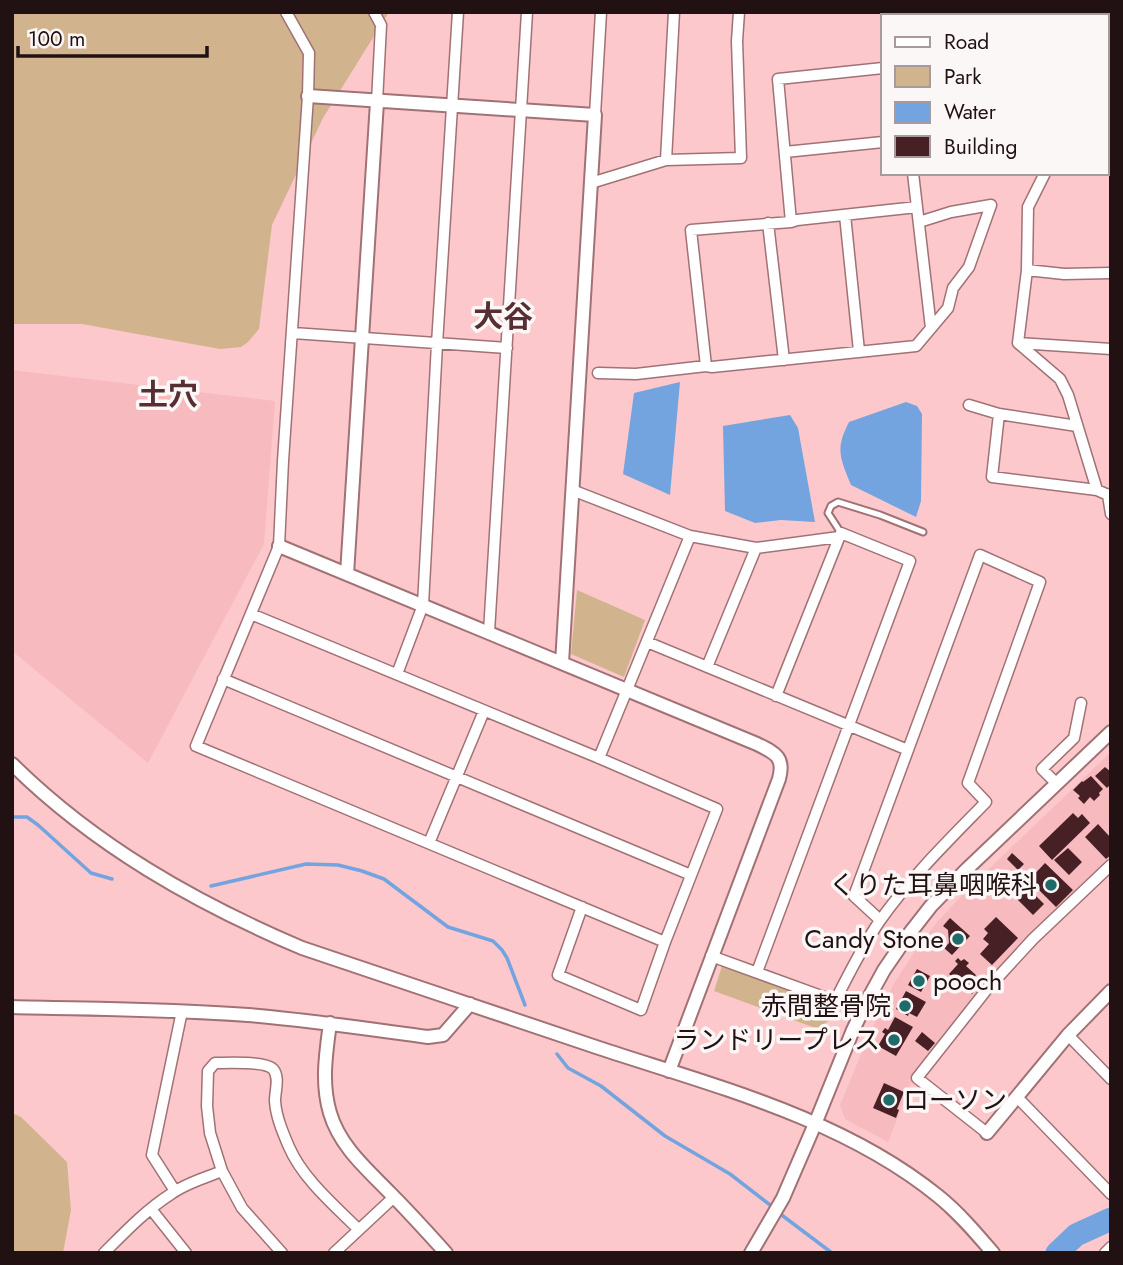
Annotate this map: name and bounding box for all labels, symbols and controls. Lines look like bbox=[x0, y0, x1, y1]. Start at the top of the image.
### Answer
scale bar bbox=[18, 14, 206, 58]
legend bbox=[881, 14, 1109, 175]
text: 100 m bbox=[28, 24, 85, 54]
text: Road bbox=[944, 27, 989, 57]
text: Park bbox=[944, 62, 982, 92]
text: Water bbox=[944, 97, 997, 127]
text: Building bbox=[944, 132, 1017, 162]
district label: 大谷 bbox=[473, 295, 533, 338]
district label: 土穴 bbox=[138, 373, 198, 416]
place label: くりた耳鼻咽喉科 bbox=[829, 866, 1037, 904]
marker: くりた耳鼻咽喉科 bbox=[1043, 877, 1059, 893]
place label: Candy Stone bbox=[804, 920, 944, 958]
marker: Candy Stone bbox=[950, 931, 966, 947]
place label: pooch bbox=[933, 962, 1002, 1000]
marker: pooch bbox=[911, 973, 927, 989]
place label: 赤間整骨院 bbox=[761, 987, 891, 1025]
marker: 赤間整骨院 bbox=[897, 998, 913, 1014]
place label: ランドリープレス bbox=[674, 1021, 880, 1059]
marker: ランドリープレス bbox=[886, 1032, 902, 1048]
place label: ローソン bbox=[903, 1081, 1007, 1119]
marker: ローソン bbox=[881, 1092, 897, 1108]

